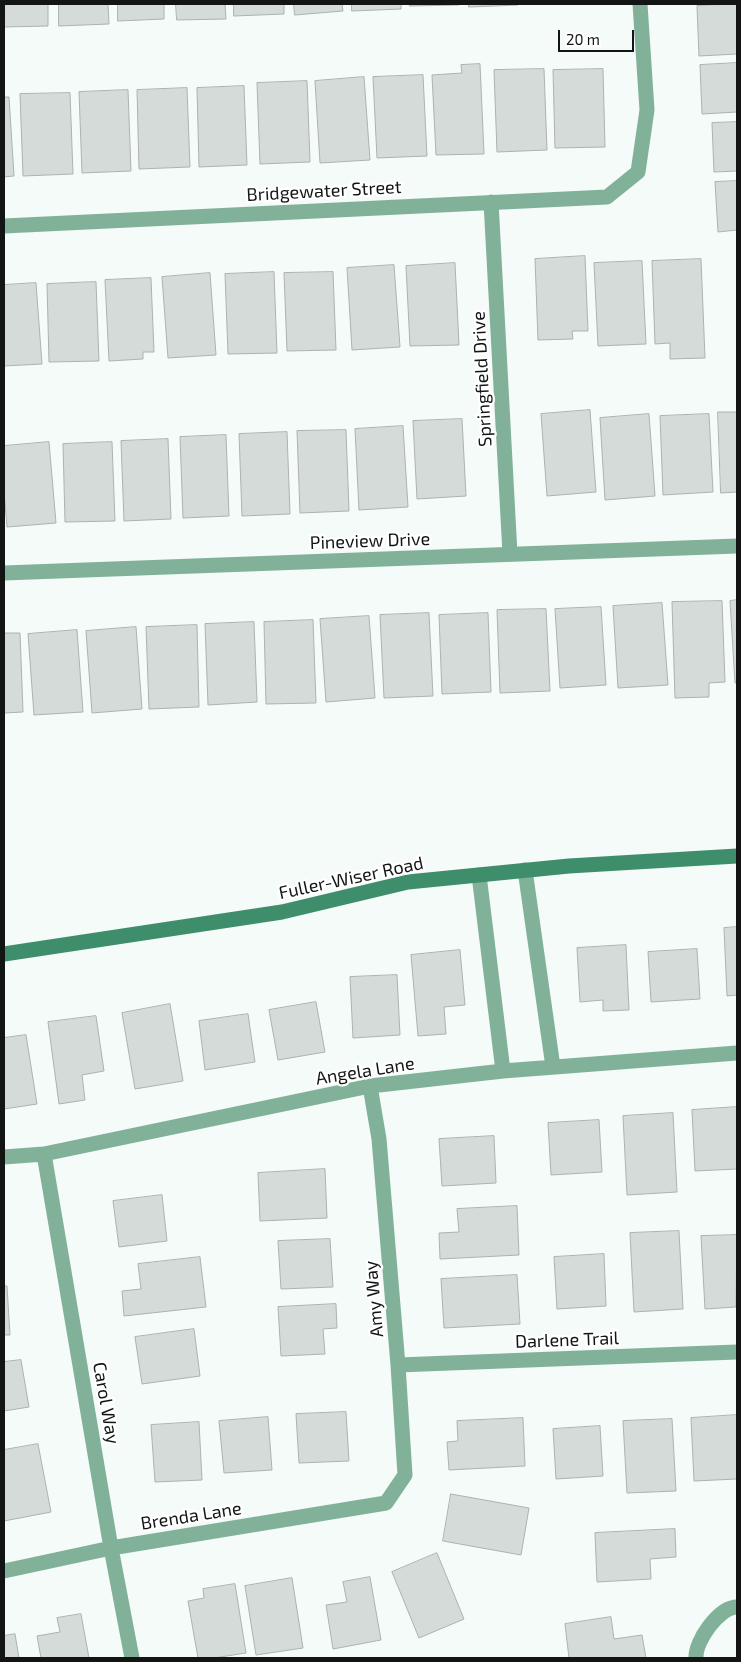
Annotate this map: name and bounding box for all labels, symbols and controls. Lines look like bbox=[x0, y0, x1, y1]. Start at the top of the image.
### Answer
scale bar bbox=[561, 20, 637, 52]
text: 20 m bbox=[566, 30, 600, 48]
street label: Bridgewater Street bbox=[246, 176, 402, 206]
street label: Springfield Drive bbox=[468, 311, 496, 447]
street label: Pineview Drive bbox=[309, 528, 431, 554]
street label: Fuller-Wiser Road bbox=[277, 852, 425, 904]
street label: Angela Lane bbox=[314, 1053, 416, 1089]
street label: Amy Way bbox=[360, 1260, 388, 1338]
street label: Darlene Trail bbox=[515, 1327, 619, 1353]
street label: Carol Way bbox=[88, 1360, 124, 1446]
street label: Brenda Lane bbox=[139, 1497, 243, 1535]

